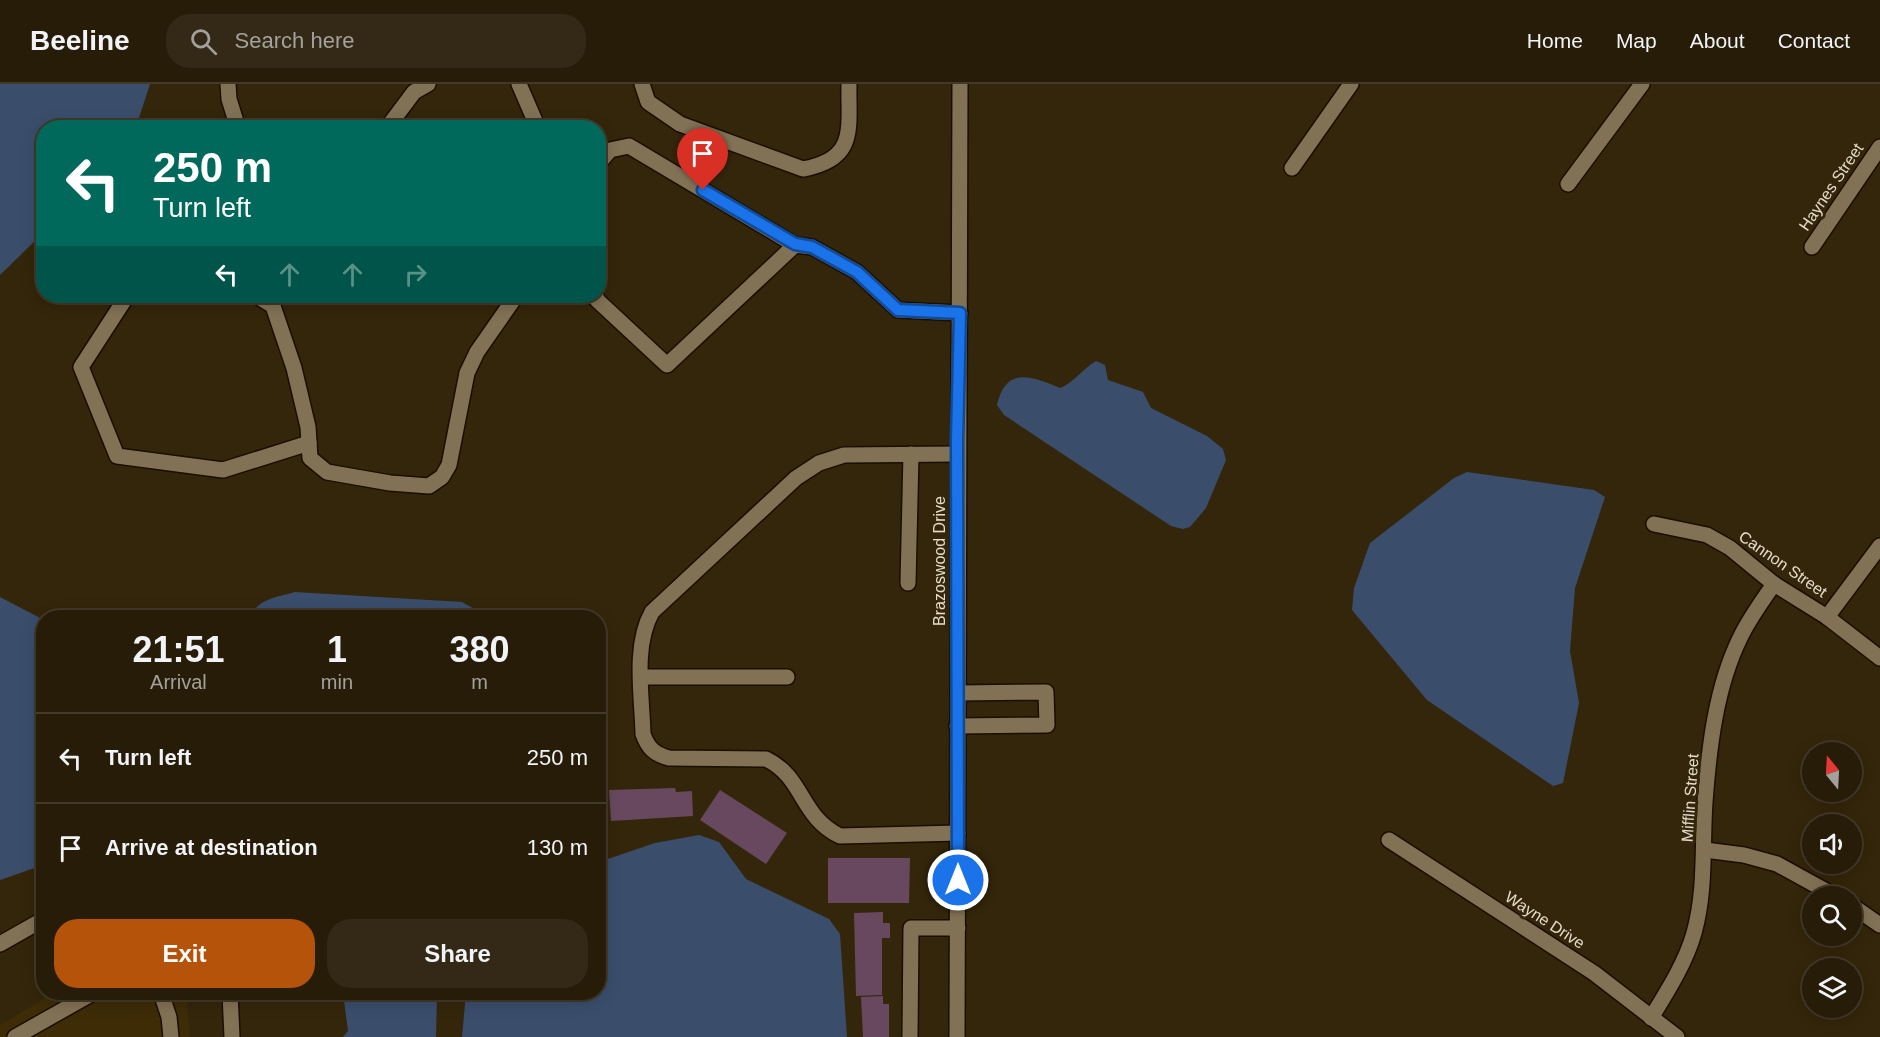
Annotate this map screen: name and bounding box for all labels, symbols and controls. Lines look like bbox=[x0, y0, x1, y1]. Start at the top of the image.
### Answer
search box bbox=[166, 14, 586, 68]
text: Beeline bbox=[30, 25, 130, 56]
icon: search bbox=[187, 25, 220, 58]
text: Search here bbox=[235, 28, 354, 53]
text: Home bbox=[1527, 29, 1583, 52]
text: Map bbox=[1616, 29, 1657, 52]
text: About bbox=[1690, 29, 1745, 52]
text: Contact bbox=[1778, 29, 1850, 52]
pin bbox=[677, 128, 728, 190]
icon: arrive bbox=[686, 137, 719, 170]
street label: Haynes Street bbox=[1796, 140, 1867, 234]
icon: left bbox=[54, 144, 132, 222]
text: 250 m bbox=[153, 144, 272, 191]
text: Turn left bbox=[153, 193, 251, 223]
icon: left bbox=[210, 258, 243, 291]
icon: ahead bbox=[273, 258, 306, 291]
icon: ahead bbox=[336, 258, 369, 291]
icon: right bbox=[399, 258, 432, 291]
street label: Brazoswood Drive bbox=[931, 496, 948, 626]
street label: Cannon Street bbox=[1736, 527, 1831, 601]
text: 21:51 bbox=[132, 629, 224, 670]
text: 1 bbox=[327, 629, 347, 670]
text: 380 bbox=[449, 629, 510, 670]
text: Arrival bbox=[150, 671, 207, 693]
text: min bbox=[321, 671, 353, 693]
text: m bbox=[471, 671, 488, 693]
icon: left bbox=[54, 742, 87, 775]
north arrow bbox=[1802, 742, 1862, 802]
map controls bbox=[1802, 742, 1862, 1018]
text: Turn left bbox=[105, 745, 191, 770]
text: 250 m bbox=[527, 745, 588, 770]
street label: Mifflin Street bbox=[1678, 753, 1702, 843]
button: sound bbox=[1802, 814, 1862, 874]
icon: arrive bbox=[54, 832, 87, 865]
text: Arrive at destination bbox=[105, 835, 318, 860]
text: 130 m bbox=[527, 835, 588, 860]
position arrow bbox=[926, 848, 990, 912]
button: search bbox=[1802, 886, 1862, 946]
street label: Wayne Drive bbox=[1502, 888, 1588, 952]
button: Exit bbox=[54, 919, 315, 988]
button: Share bbox=[327, 919, 588, 988]
button: layers bbox=[1802, 958, 1862, 1018]

